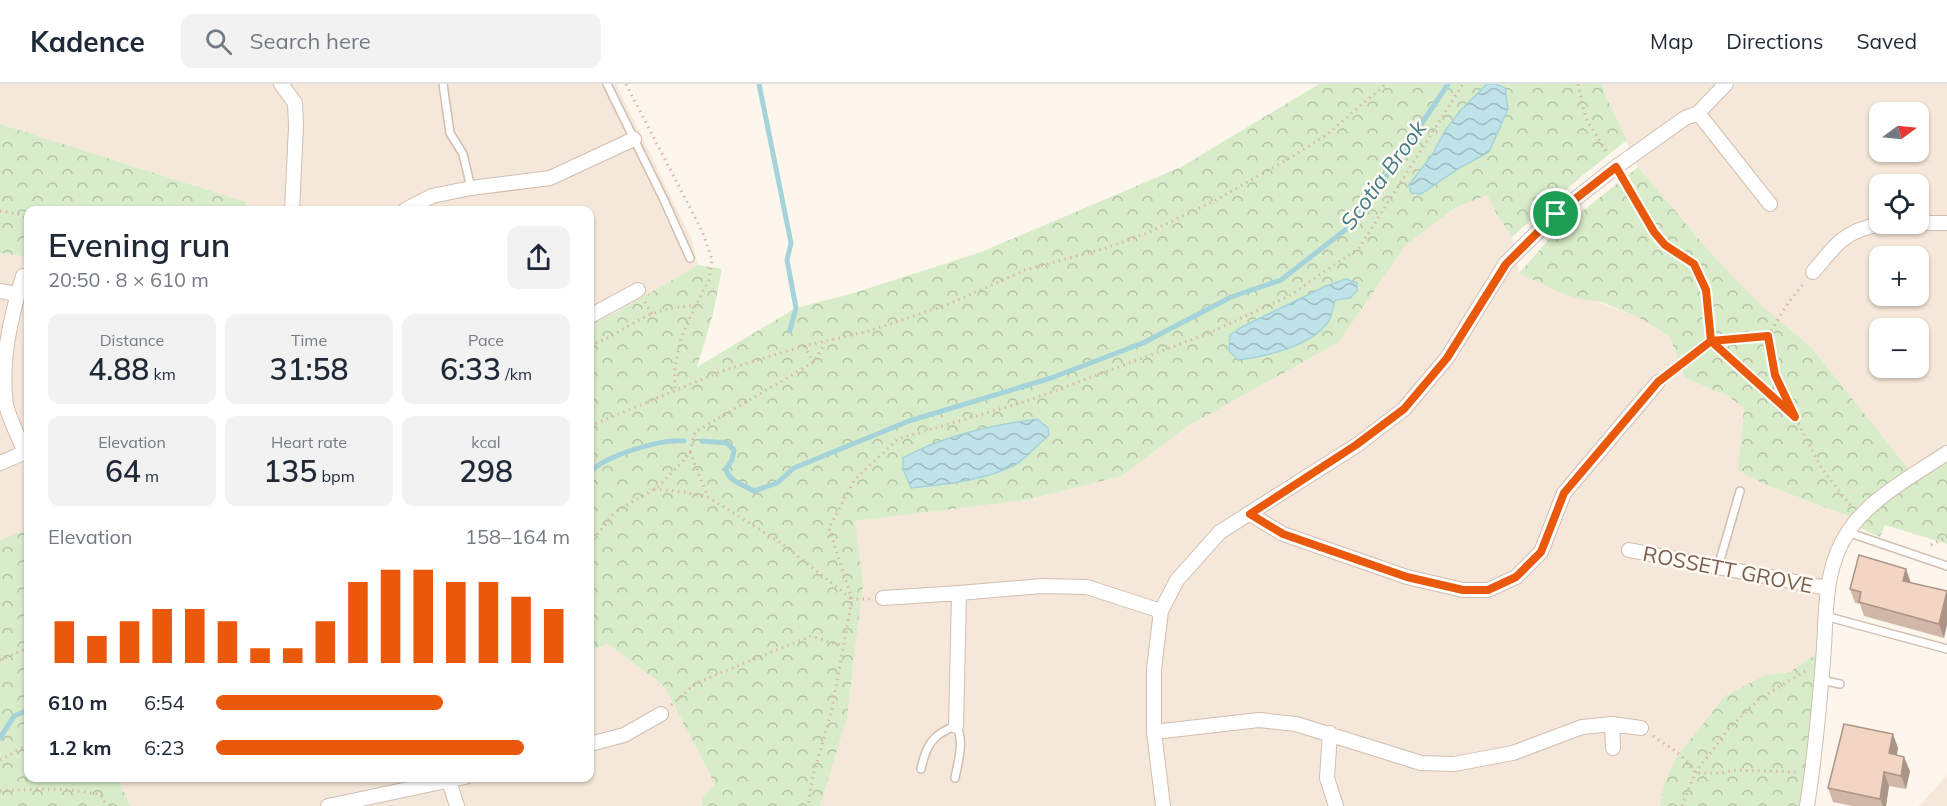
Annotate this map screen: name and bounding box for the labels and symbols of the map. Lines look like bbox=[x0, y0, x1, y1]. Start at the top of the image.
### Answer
north arrow bbox=[1869, 102, 1929, 162]
water label: Scotia Brook bbox=[1334, 114, 1432, 235]
pin bbox=[1530, 188, 1581, 239]
street label: ROSSETT GROVE bbox=[1641, 540, 1815, 598]

